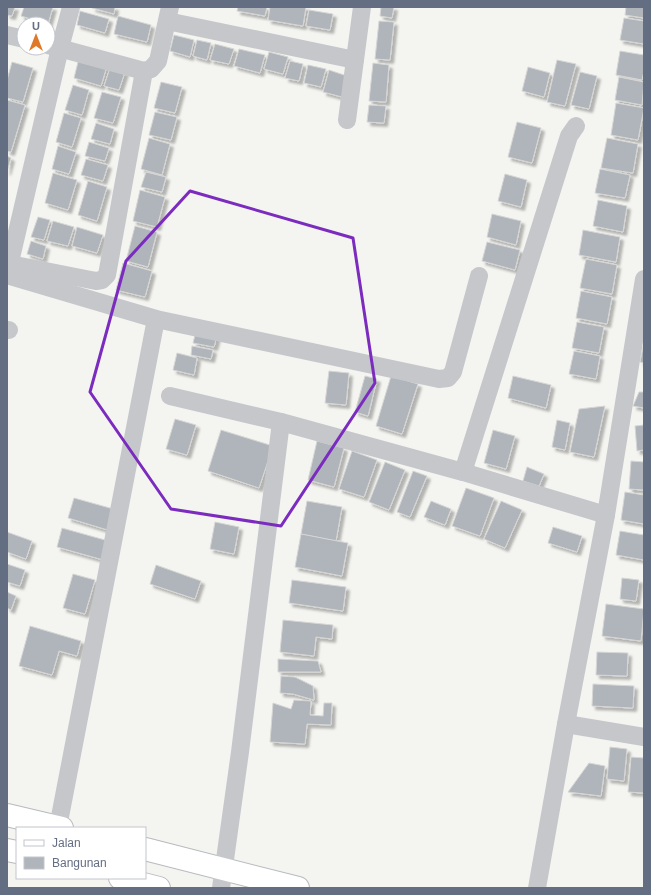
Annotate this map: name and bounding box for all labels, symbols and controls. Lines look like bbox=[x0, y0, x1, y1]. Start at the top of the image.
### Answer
north arrow bbox=[16, 16, 56, 56]
text: U bbox=[32, 20, 40, 32]
legend bbox=[16, 827, 146, 879]
text: Jalan bbox=[52, 836, 81, 850]
text: Bangunan bbox=[52, 856, 107, 870]

